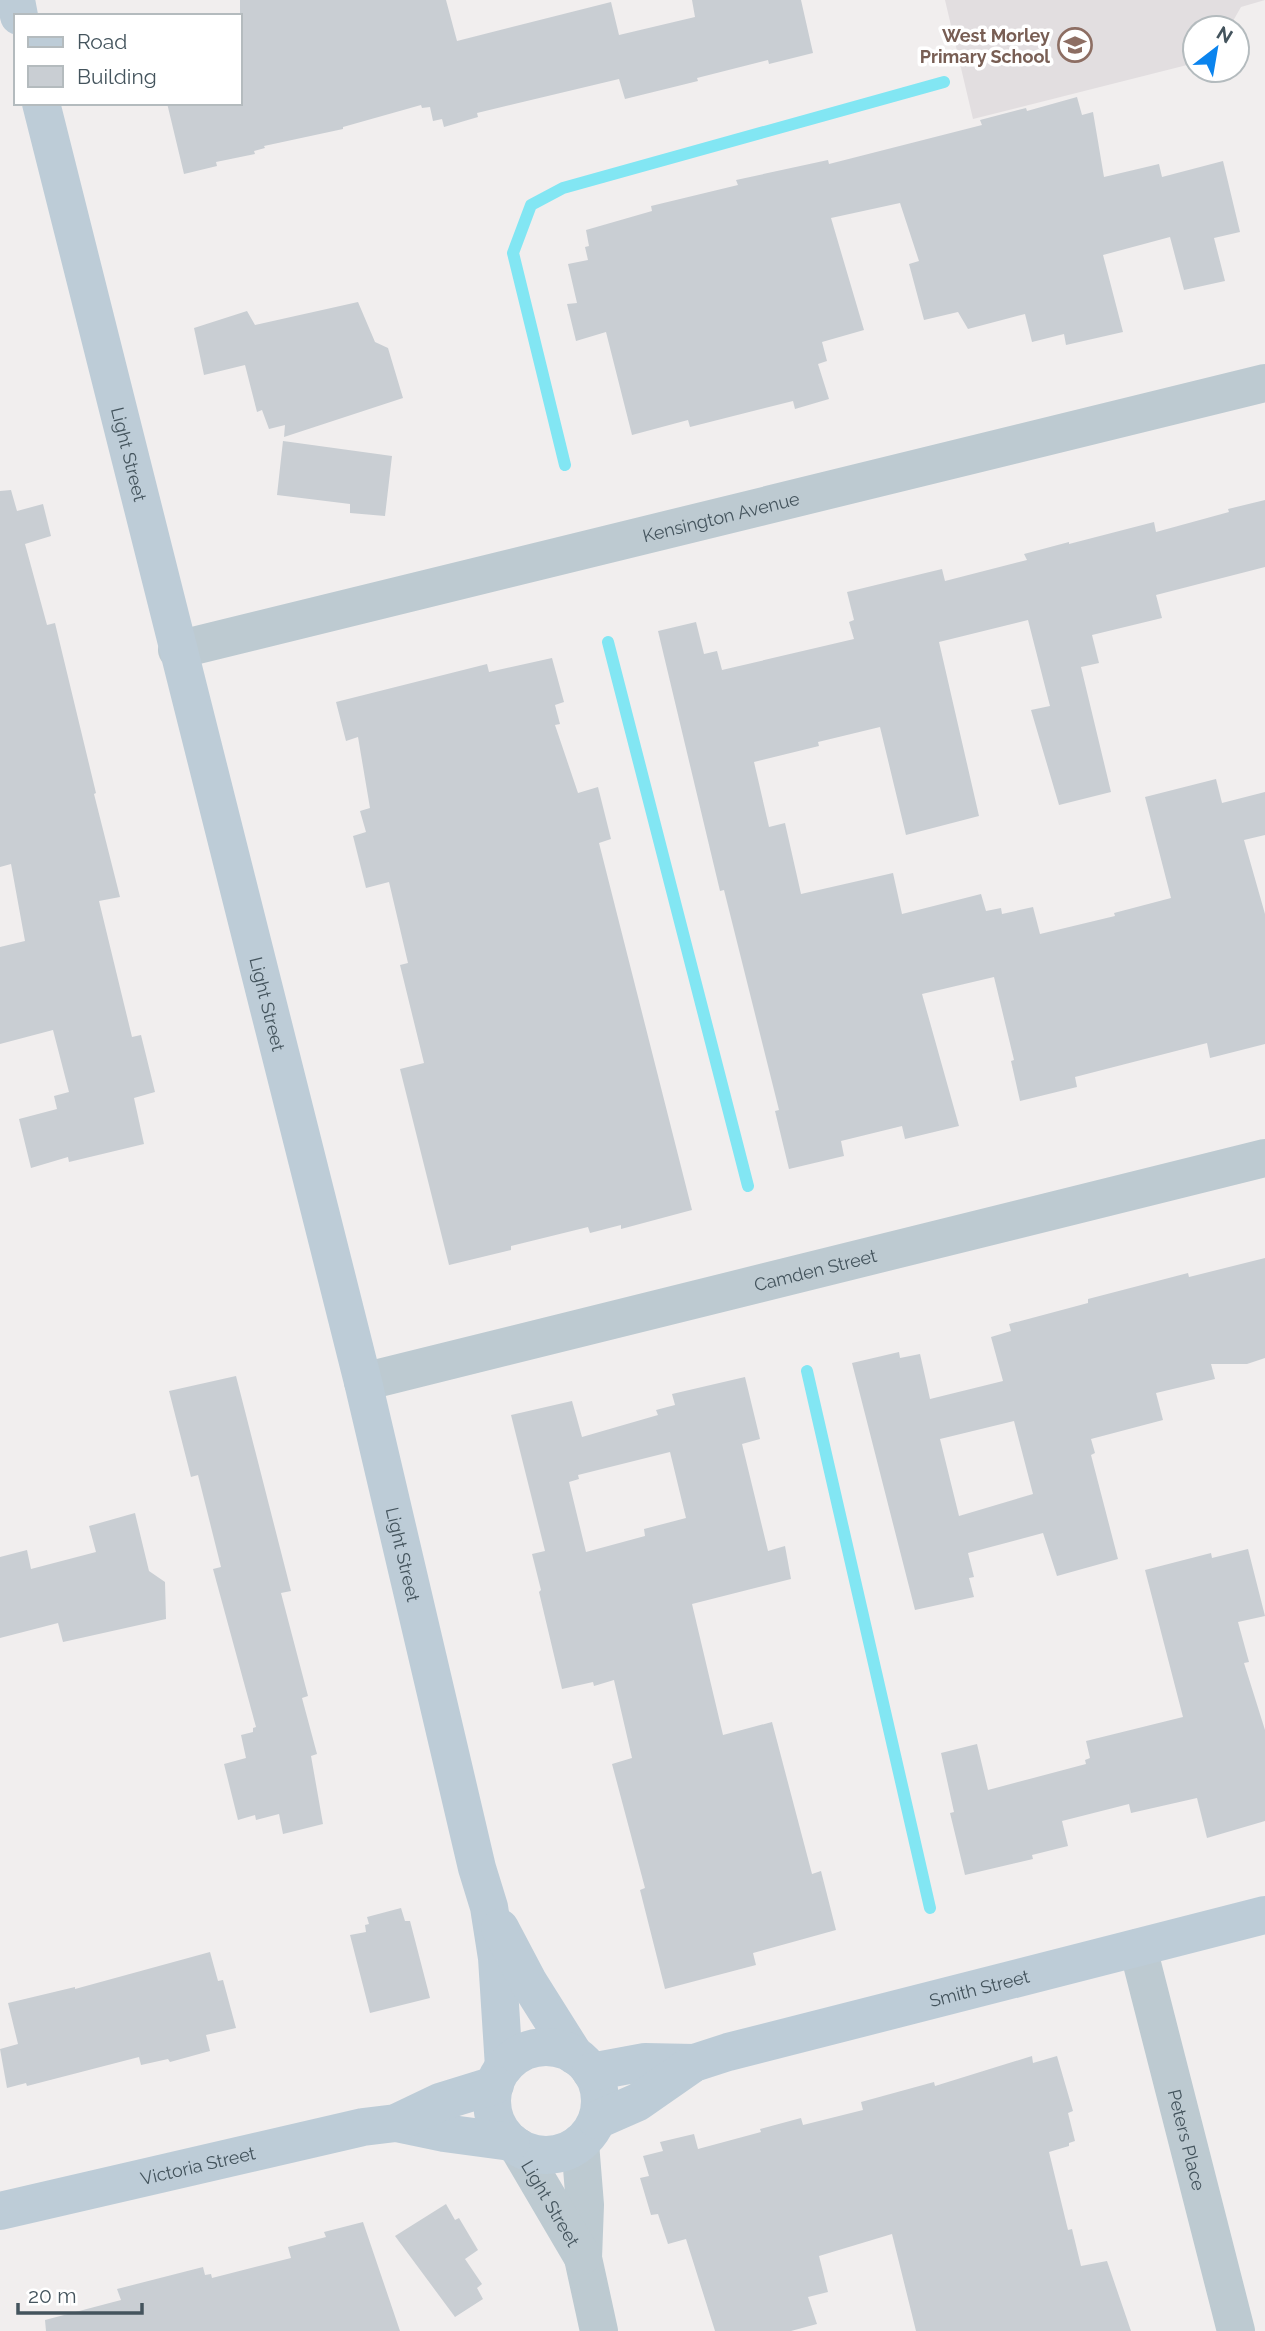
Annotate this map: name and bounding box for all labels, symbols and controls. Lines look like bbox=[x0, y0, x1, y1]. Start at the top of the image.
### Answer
legend bbox=[14, 14, 242, 105]
north arrow bbox=[1181, 14, 1251, 84]
text: N bbox=[1213, 21, 1237, 48]
place label: West Morley Primary School bbox=[920, 25, 1050, 67]
school or university icon: West Morley Primary School bbox=[1056, 26, 1094, 64]
text: Road bbox=[77, 29, 127, 54]
text: Building bbox=[77, 64, 157, 89]
street label: Light Street bbox=[107, 405, 151, 503]
street label: Kensington Avenue bbox=[640, 487, 802, 546]
street label: Light Street bbox=[246, 955, 290, 1053]
street label: Camden Street bbox=[752, 1244, 879, 1295]
street label: Light Street bbox=[382, 1505, 425, 1604]
street label: Smith Street bbox=[927, 1965, 1031, 2011]
street label: Peters Place bbox=[1164, 2087, 1210, 2193]
street label: Victoria Street bbox=[138, 2142, 257, 2189]
street label: Light Street bbox=[517, 2156, 584, 2250]
scale bar bbox=[18, 2272, 142, 2316]
text: 20 m bbox=[28, 2283, 76, 2308]

